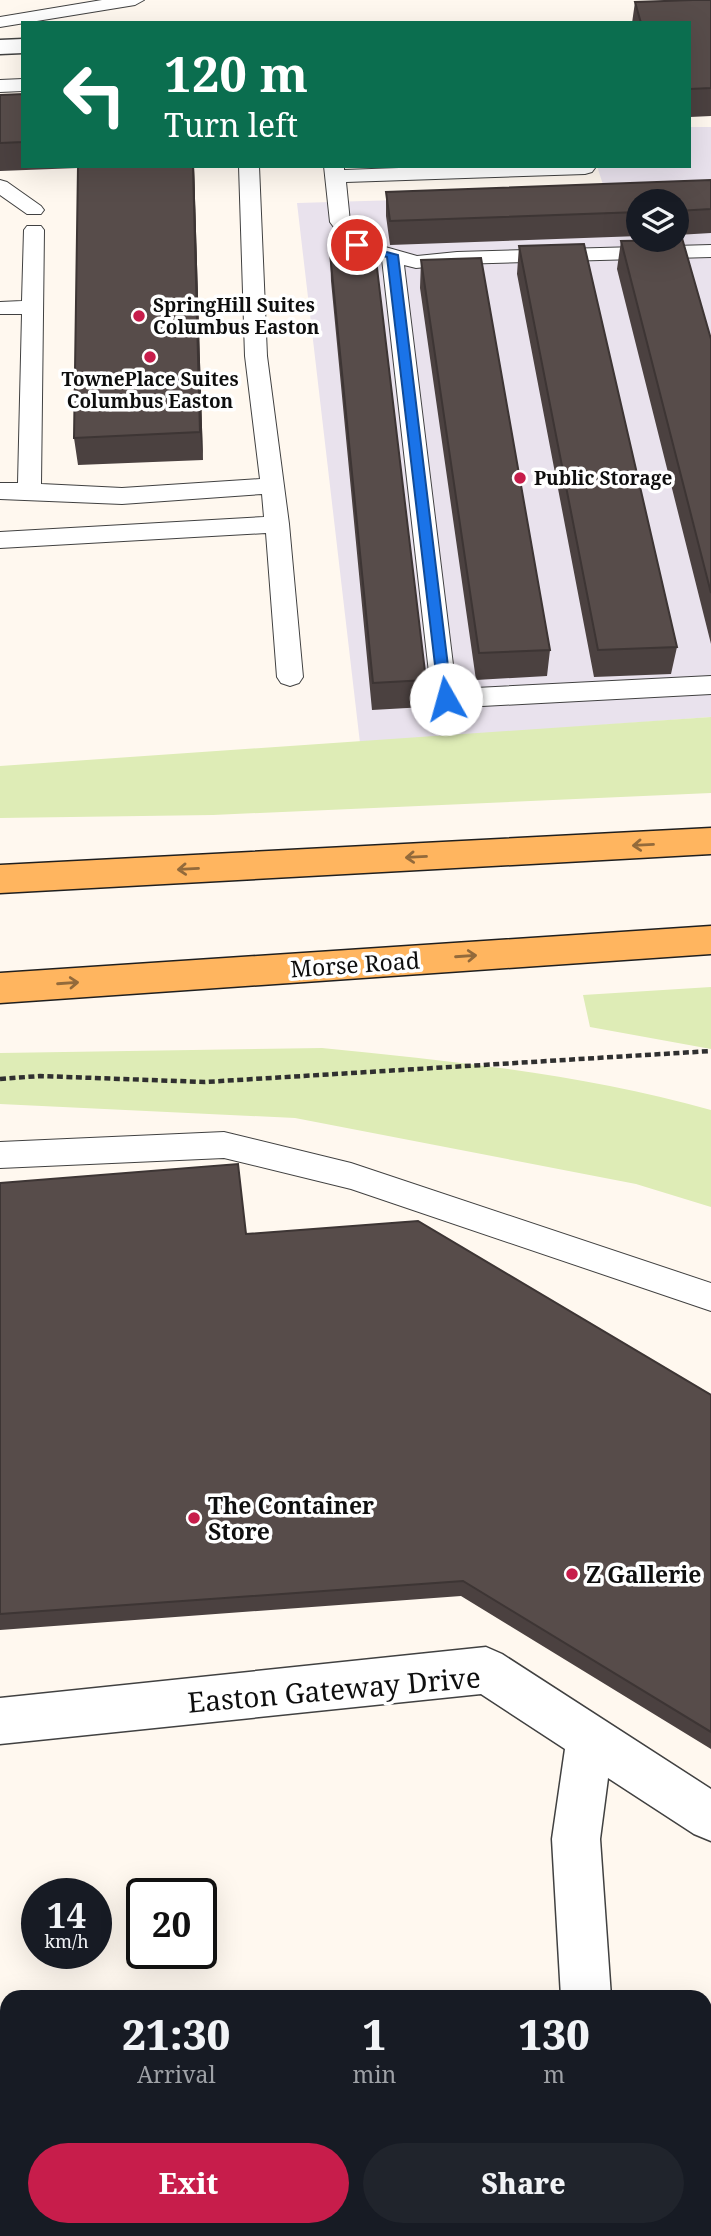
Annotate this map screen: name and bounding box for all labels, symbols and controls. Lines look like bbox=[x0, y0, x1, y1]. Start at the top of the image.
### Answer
text: 120 m bbox=[164, 40, 308, 106]
icon: left bbox=[49, 49, 140, 140]
text: Turn left bbox=[164, 103, 298, 146]
map controls bbox=[626, 189, 689, 252]
button: layers bbox=[626, 189, 689, 252]
pin bbox=[327, 215, 387, 275]
icon: arrive bbox=[338, 226, 376, 264]
place label: SpringHill Suites Columbus Easton bbox=[153, 292, 320, 340]
marker: SpringHill Suites Columbus Easton bbox=[131, 308, 147, 324]
marker: TownePlace Suites Columbus Easton bbox=[142, 349, 158, 365]
place label: TownePlace Suites Columbus Easton bbox=[61, 366, 239, 414]
place label: Public Storage bbox=[534, 465, 672, 491]
marker: Public Storage bbox=[512, 470, 528, 486]
position arrow bbox=[409, 662, 483, 736]
one-way arrow bbox=[632, 838, 655, 851]
one-way arrow bbox=[404, 850, 427, 863]
one-way arrow bbox=[177, 862, 200, 875]
street label: Morse Road bbox=[289, 944, 421, 984]
one-way arrow bbox=[454, 950, 477, 963]
one-way arrow bbox=[56, 976, 79, 989]
place label: The Container Store bbox=[208, 1489, 374, 1547]
marker: The Container Store bbox=[186, 1510, 202, 1526]
place label: Z Gallerie bbox=[586, 1558, 701, 1590]
marker: Z Gallerie bbox=[564, 1566, 580, 1582]
street label: Easton Gateway Drive bbox=[186, 1657, 482, 1721]
speed limit sign: 20 bbox=[126, 1878, 217, 1969]
text: 14 bbox=[47, 1891, 86, 1938]
text: km/h bbox=[44, 1929, 89, 1953]
text: 21:30 bbox=[122, 2005, 230, 2062]
text: 1 bbox=[363, 2005, 386, 2062]
text: 130 bbox=[518, 2005, 590, 2062]
text: Arrival bbox=[137, 2058, 216, 2090]
text: min bbox=[352, 2058, 396, 2090]
text: m bbox=[543, 2058, 565, 2090]
button: Exit bbox=[28, 2143, 349, 2223]
button: Share bbox=[363, 2143, 684, 2223]

